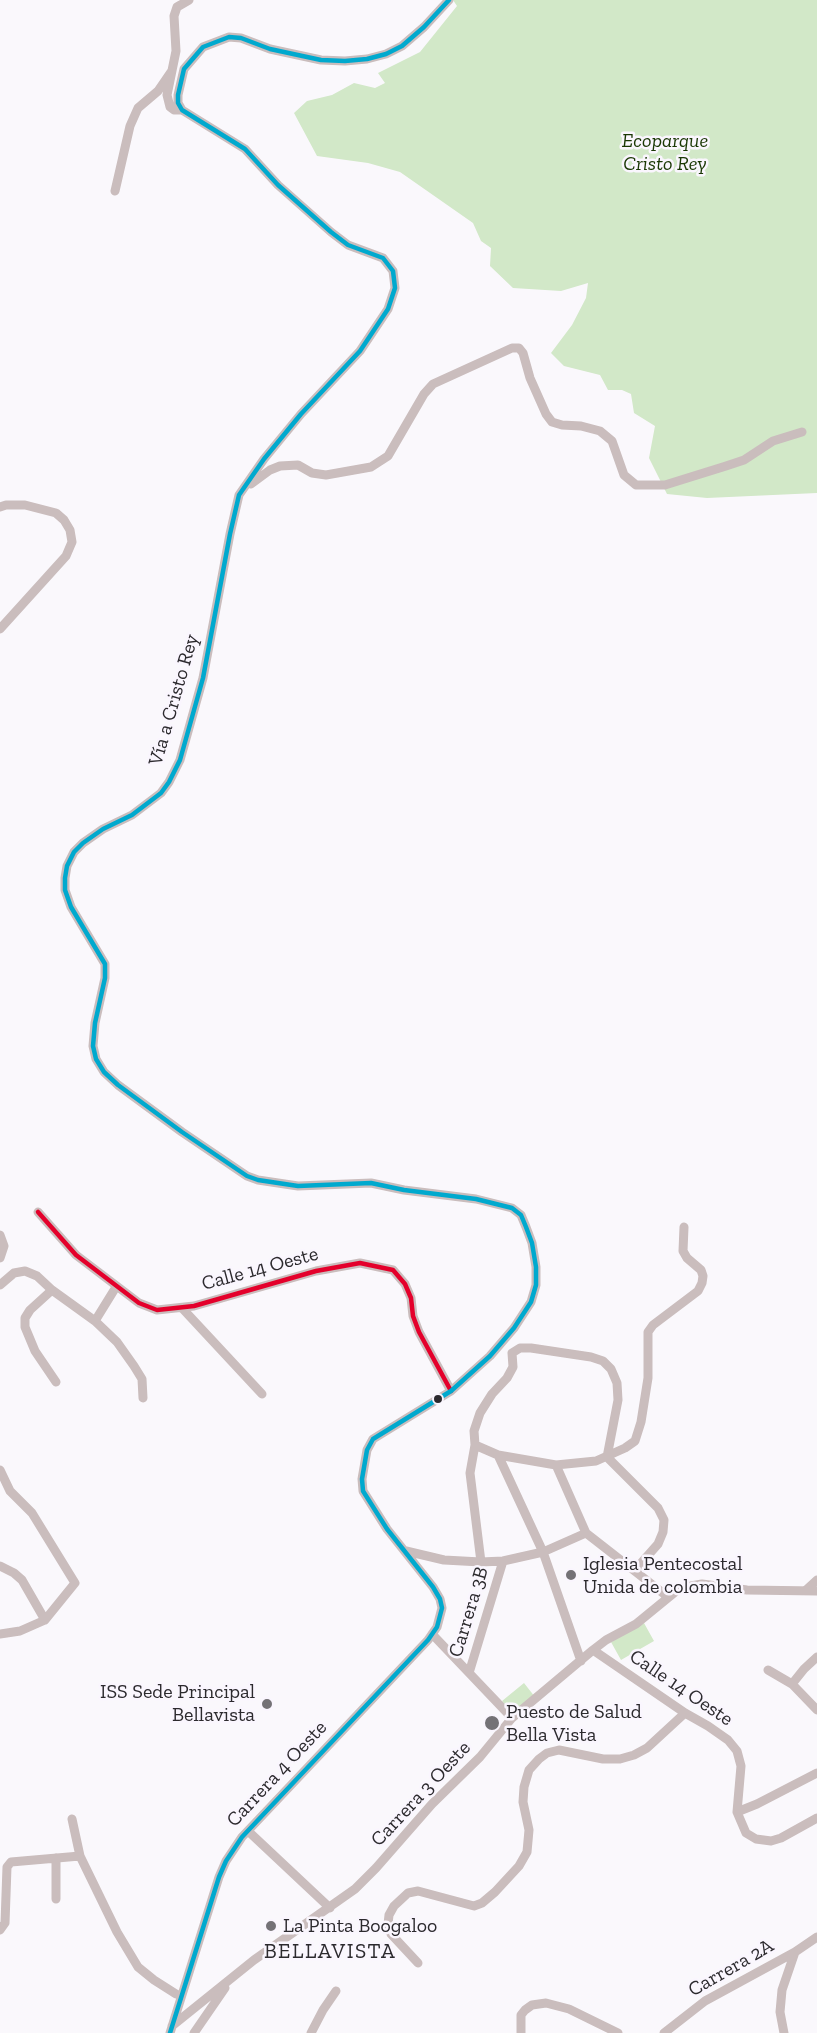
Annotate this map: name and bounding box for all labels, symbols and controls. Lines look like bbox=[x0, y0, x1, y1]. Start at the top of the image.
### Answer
park label: Ecoparque Cristo Rey bbox=[622, 129, 708, 176]
street label: Vía a Cristo Rey bbox=[144, 631, 204, 769]
street label: Calle 14 Oeste bbox=[199, 1242, 321, 1296]
unlabelled marker bbox=[432, 1393, 444, 1405]
place label: Iglesia Pentecostal Unida de colombia bbox=[583, 1552, 743, 1599]
street label: Carrera 3B bbox=[444, 1564, 494, 1660]
marker: Iglesia Pentecostal Unida de colombia bbox=[564, 1568, 578, 1582]
street label: Calle 14 Oeste bbox=[625, 1645, 737, 1731]
place label: ISS Sede Principal Bellavista bbox=[100, 1680, 255, 1727]
marker: ISS Sede Principal Bellavista bbox=[260, 1697, 274, 1711]
place label: Puesto de Salud Bella Vista bbox=[506, 1700, 642, 1747]
marker: Puesto de Salud Bella Vista bbox=[483, 1714, 501, 1732]
street label: Carrera 4 Oeste bbox=[222, 1716, 332, 1832]
street label: Carrera 3 Oeste bbox=[366, 1736, 476, 1852]
place label: La Pinta Boogaloo bbox=[283, 1914, 437, 1938]
marker: La Pinta Boogaloo bbox=[264, 1919, 278, 1933]
street label: Carrera 2A bbox=[684, 1934, 778, 2002]
district label: BELLAVISTA bbox=[264, 1939, 396, 1965]

